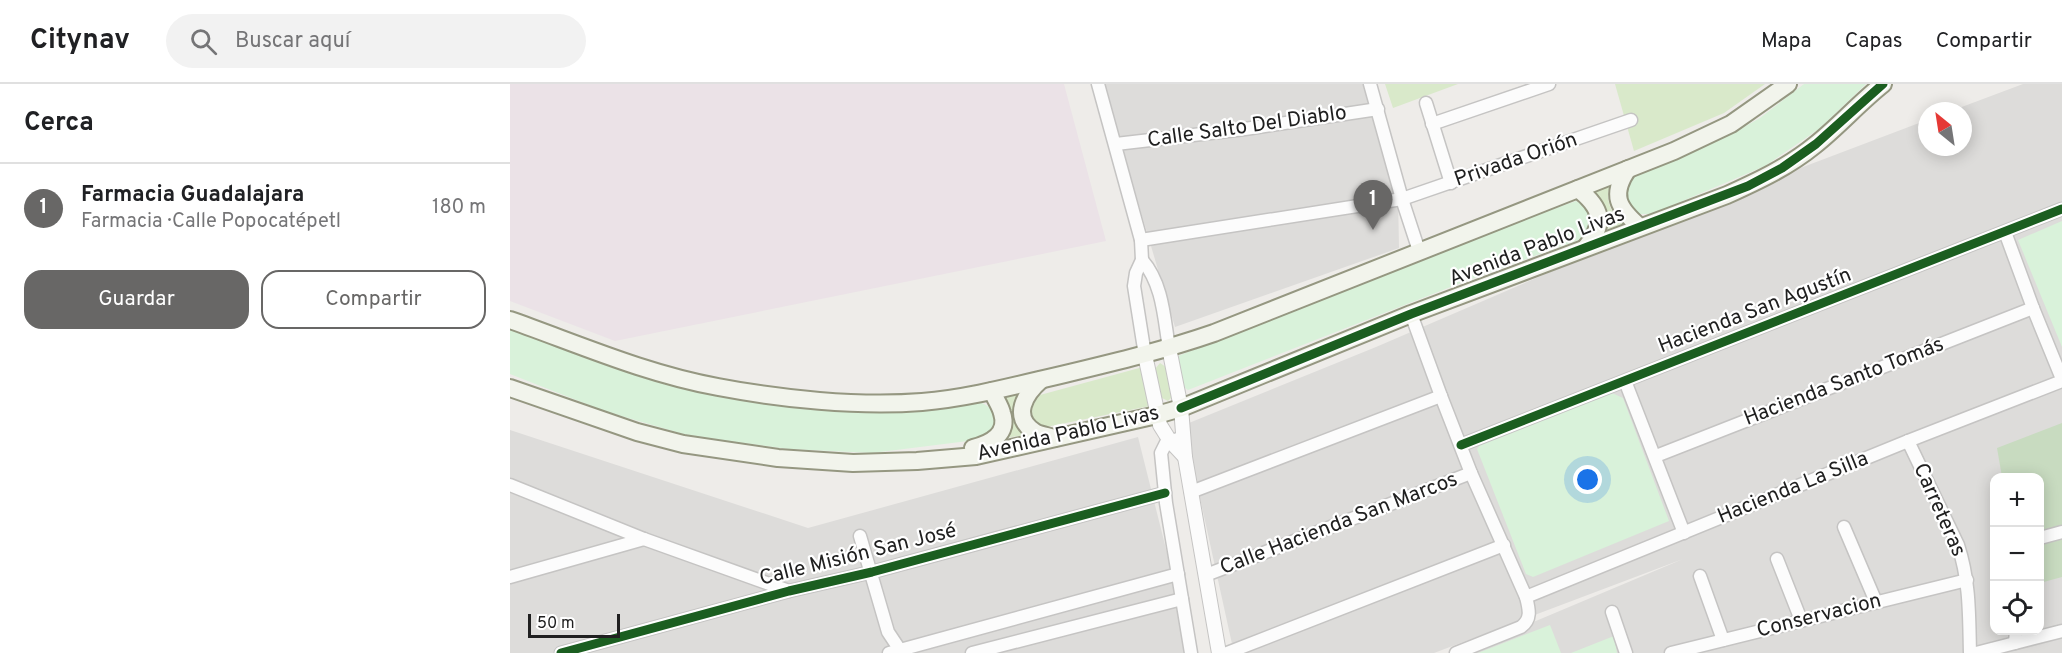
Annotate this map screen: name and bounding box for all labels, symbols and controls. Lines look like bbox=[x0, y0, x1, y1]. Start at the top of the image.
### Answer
search box bbox=[166, 14, 586, 68]
text: Citynav bbox=[30, 23, 130, 59]
icon: search bbox=[187, 25, 220, 58]
text: Buscar aquí bbox=[235, 28, 350, 55]
text: Mapa bbox=[1761, 28, 1812, 55]
text: Capas bbox=[1845, 28, 1903, 55]
text: Compartir bbox=[1936, 28, 2032, 55]
street label: Calle Salto Del Diablo bbox=[1146, 100, 1348, 154]
north arrow bbox=[1918, 102, 1972, 156]
text: Cerca bbox=[24, 107, 94, 140]
street label: Privada Orión bbox=[1451, 126, 1581, 194]
pin: 1 bbox=[1354, 180, 1392, 230]
text: Farmacia Guadalajara bbox=[81, 182, 304, 209]
text: 1 bbox=[40, 195, 48, 221]
text: 180 m bbox=[432, 195, 486, 221]
street label: Avenida Pablo Livas bbox=[1445, 201, 1629, 293]
text: Farmacia · Calle Popocatépetl bbox=[81, 209, 341, 235]
street label: Hacienda San Agustín bbox=[1654, 262, 1856, 360]
button: Guardar bbox=[24, 270, 249, 329]
button: Compartir bbox=[261, 270, 486, 329]
street label: Hacienda Santo Tomás bbox=[1740, 331, 1948, 433]
street label: Avenida Pablo Livas bbox=[974, 400, 1162, 468]
street label: Hacienda La Silla bbox=[1714, 445, 1872, 531]
street label: Carreteras bbox=[1906, 459, 1972, 561]
your location bbox=[1573, 465, 1602, 494]
street label: Calle Hacienda San Marcos bbox=[1216, 466, 1462, 582]
map controls bbox=[1990, 473, 2044, 635]
button: + bbox=[1990, 473, 2044, 527]
street label: Calle Misión San José bbox=[757, 517, 959, 593]
button: − bbox=[1990, 527, 2044, 581]
button: locate bbox=[1990, 581, 2044, 635]
street label: Conservacion bbox=[1754, 587, 1884, 645]
scale bar bbox=[528, 611, 620, 638]
text: 50 m bbox=[537, 614, 575, 634]

